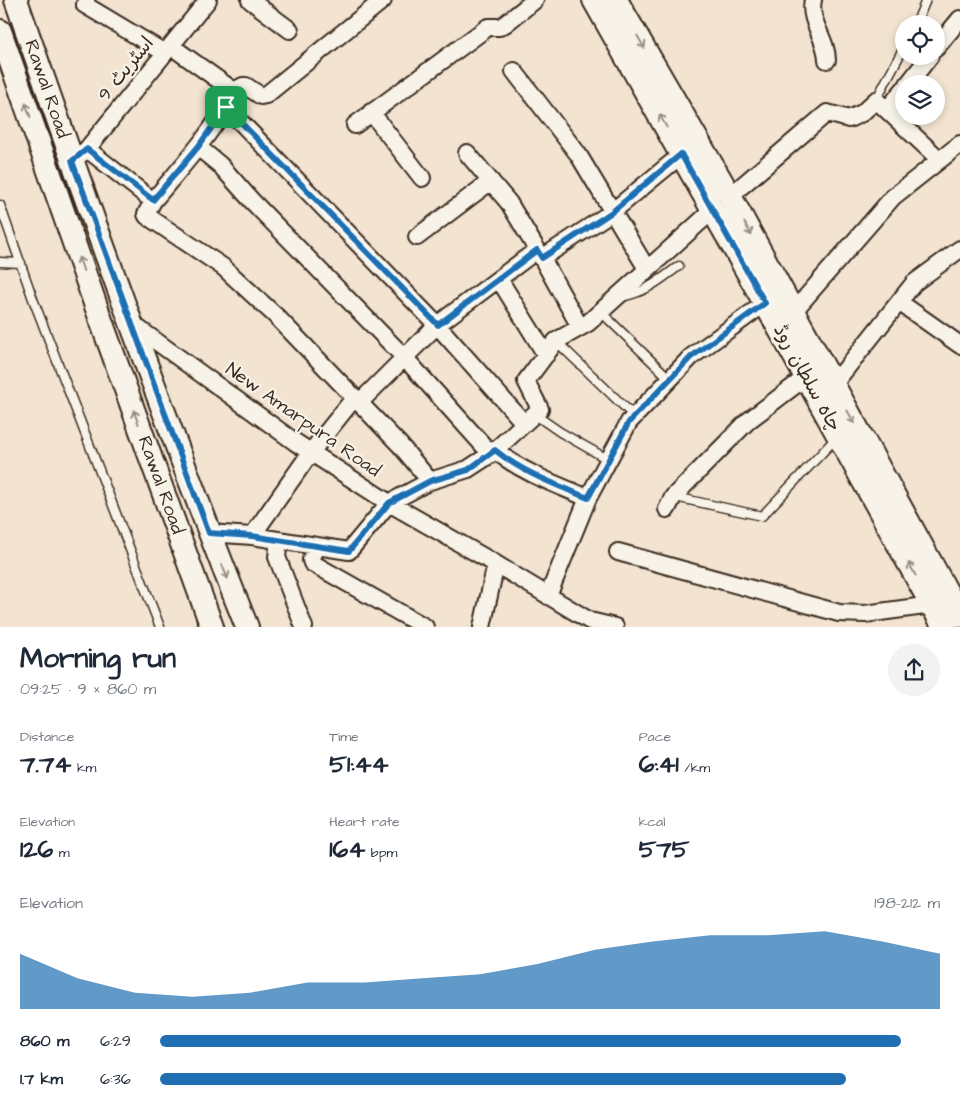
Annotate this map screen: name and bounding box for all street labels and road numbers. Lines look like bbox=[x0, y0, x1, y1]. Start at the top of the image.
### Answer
street label: اسٹریٹ 9 bbox=[91, 31, 161, 107]
street label: Rawal Road bbox=[18, 36, 77, 142]
street label: چاہ سلطان روڈ bbox=[766, 320, 848, 436]
street label: New Amarpura Road bbox=[220, 356, 386, 484]
street label: Rawal Road bbox=[131, 432, 191, 538]

